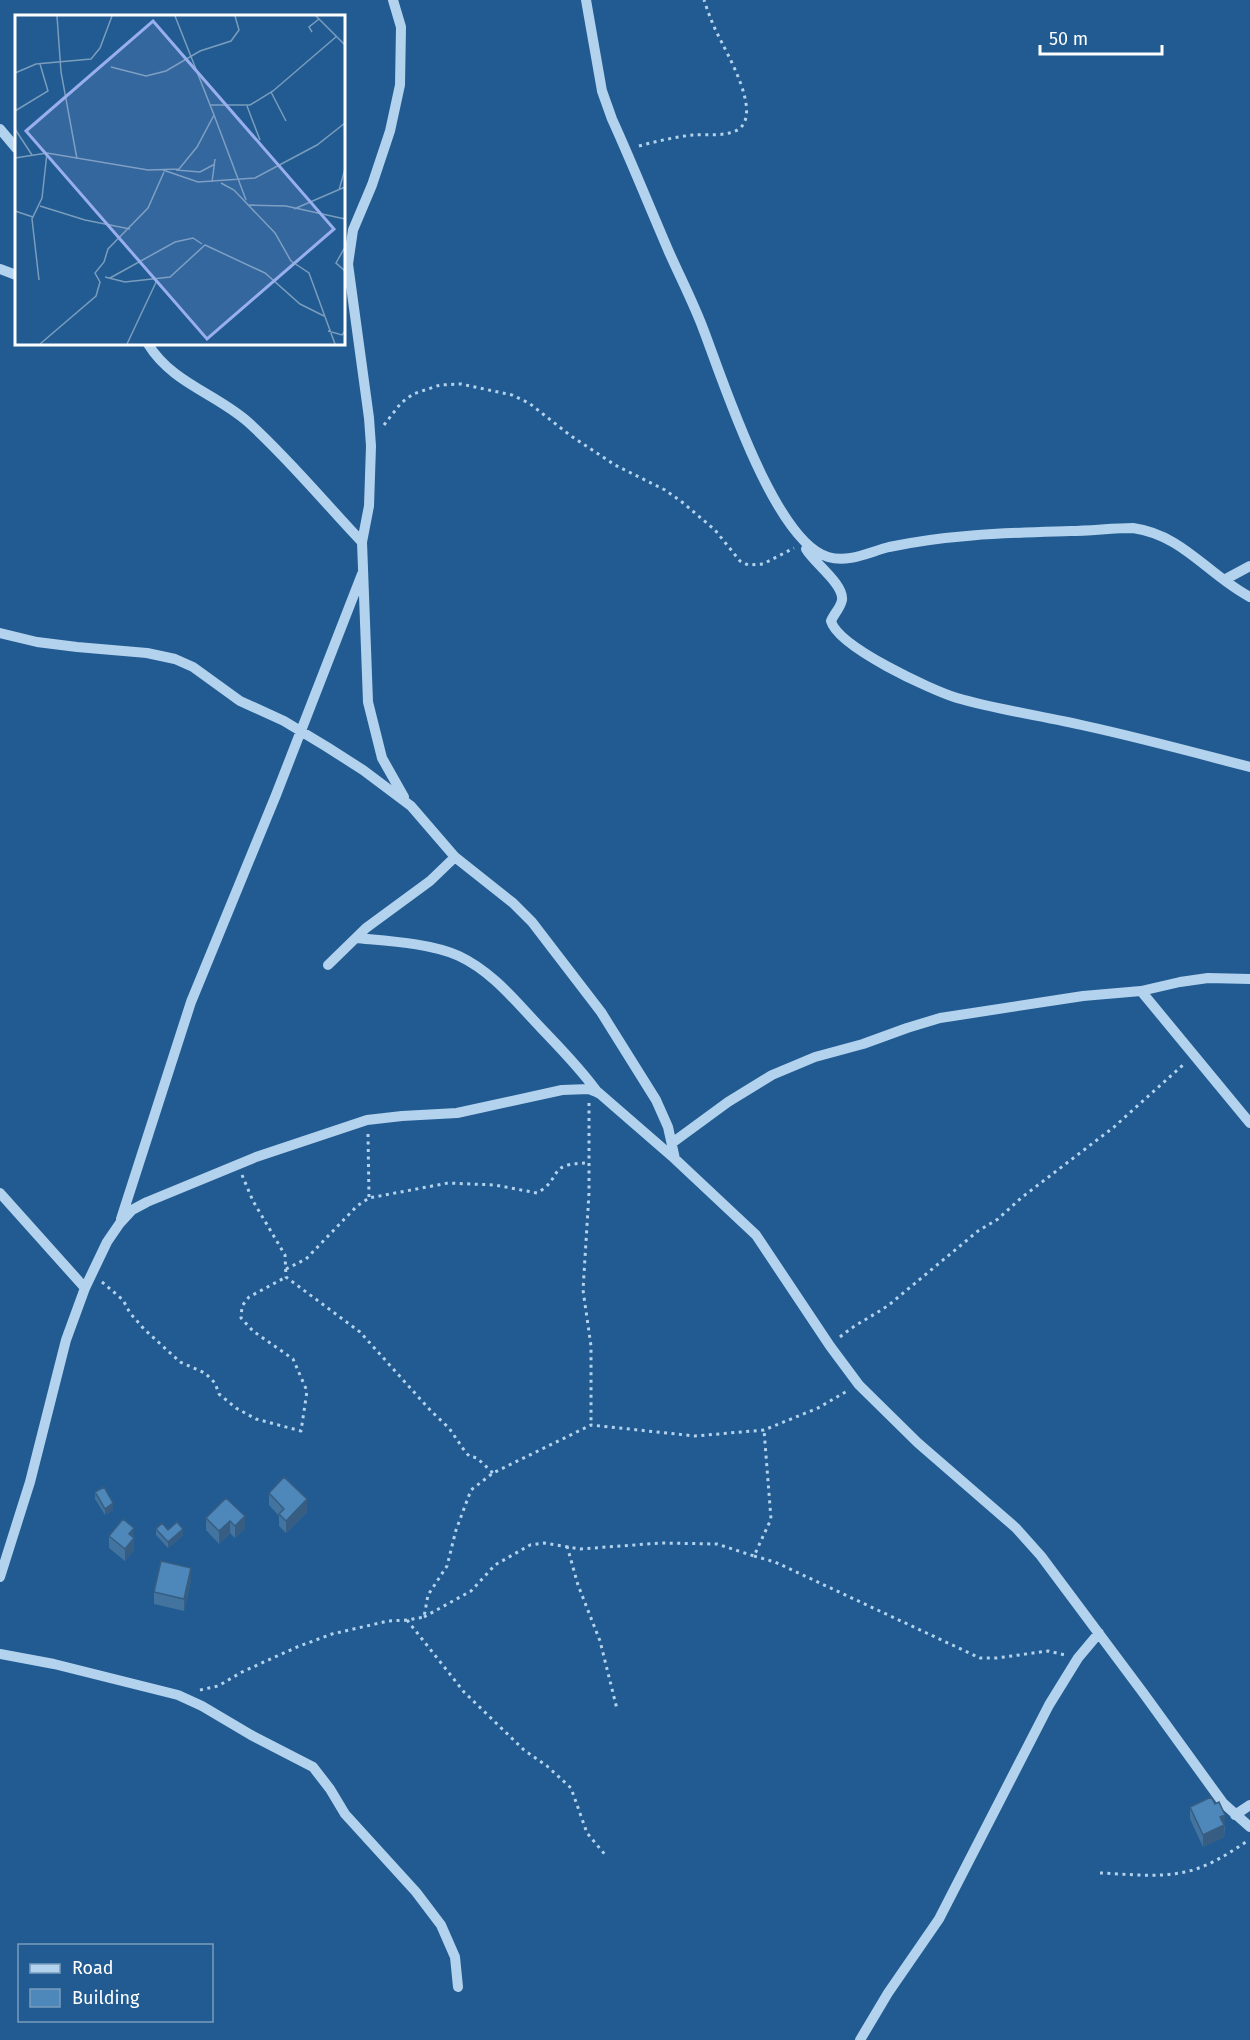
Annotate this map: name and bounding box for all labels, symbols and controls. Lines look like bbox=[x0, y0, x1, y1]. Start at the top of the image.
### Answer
inset map bbox=[15, 15, 345, 345]
scale bar bbox=[1040, 18, 1162, 56]
text: 50 m bbox=[1049, 28, 1088, 50]
legend bbox=[18, 1944, 213, 2022]
text: Road bbox=[72, 1957, 114, 1979]
text: Building bbox=[72, 1987, 140, 2009]

